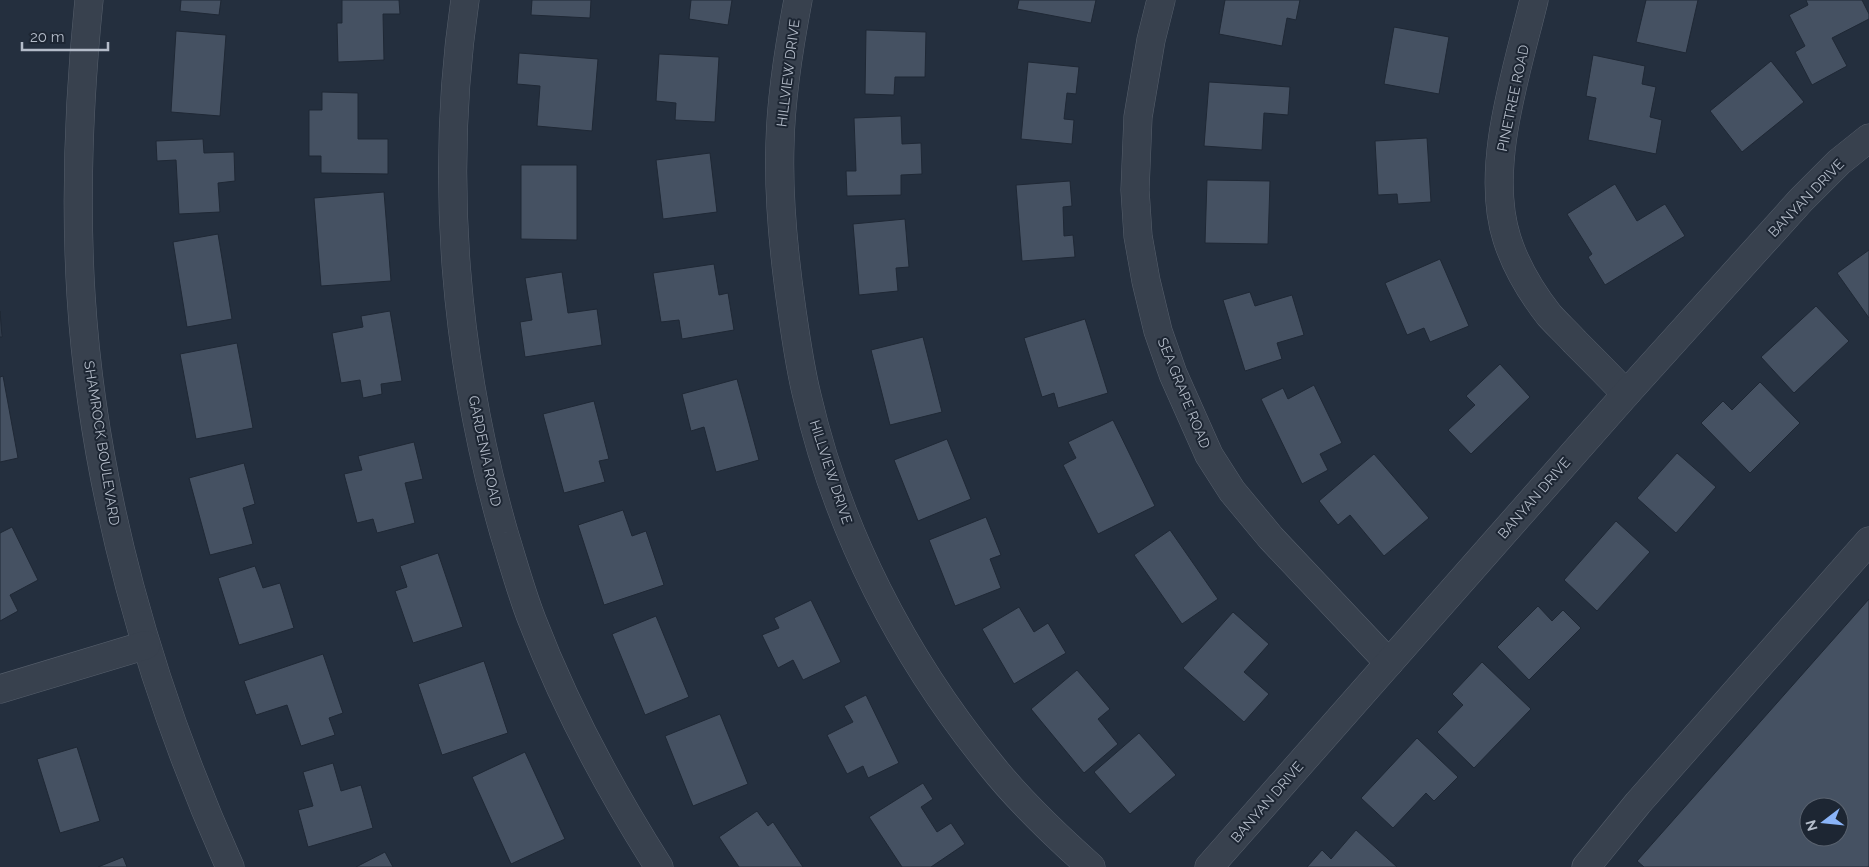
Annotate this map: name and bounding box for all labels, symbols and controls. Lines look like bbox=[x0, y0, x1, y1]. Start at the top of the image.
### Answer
street label: HILLVIEW DRIVE bbox=[773, 18, 803, 128]
scale bar bbox=[22, 20, 109, 52]
text: 20 m bbox=[30, 28, 65, 46]
street label: PINETREE ROAD bbox=[1494, 43, 1532, 153]
street label: BANYAN DRIVE bbox=[1765, 156, 1847, 240]
street label: SEA GRAPE ROAD bbox=[1155, 335, 1213, 451]
street label: SHAMROCK BOULEVARD bbox=[81, 359, 123, 527]
street label: GARDENIA ROAD bbox=[465, 394, 505, 508]
street label: HILLVIEW DRIVE bbox=[807, 418, 855, 526]
street label: BANYAN DRIVE bbox=[1495, 454, 1573, 542]
street label: BANYAN DRIVE bbox=[1228, 758, 1306, 846]
north arrow bbox=[1799, 797, 1849, 847]
text: N bbox=[1802, 818, 1821, 833]

